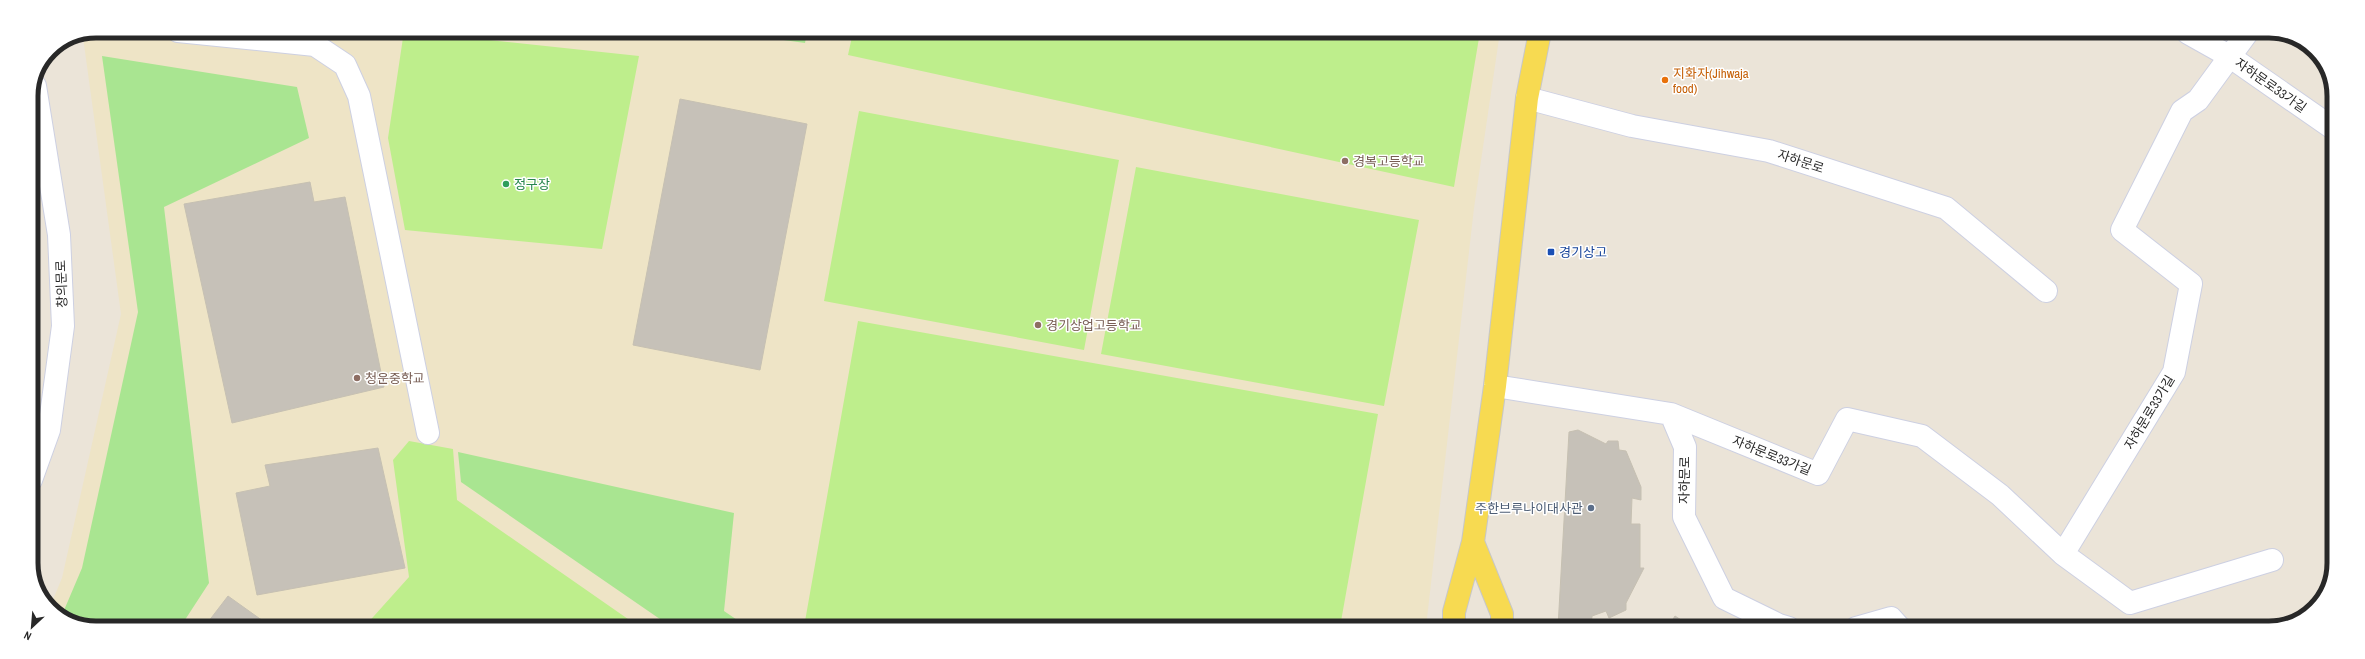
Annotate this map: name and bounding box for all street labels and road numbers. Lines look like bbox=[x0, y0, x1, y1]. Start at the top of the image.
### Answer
street label: 자하문로33가길 bbox=[2232, 54, 2310, 116]
street label: 자하문로 bbox=[1775, 146, 1826, 177]
street label: 창의문로 bbox=[52, 260, 71, 308]
street label: 자하문로33가길 bbox=[2121, 372, 2178, 452]
street label: 자하문로33가길 bbox=[1730, 432, 1814, 479]
street label: 자하문로 bbox=[1676, 456, 1693, 504]

